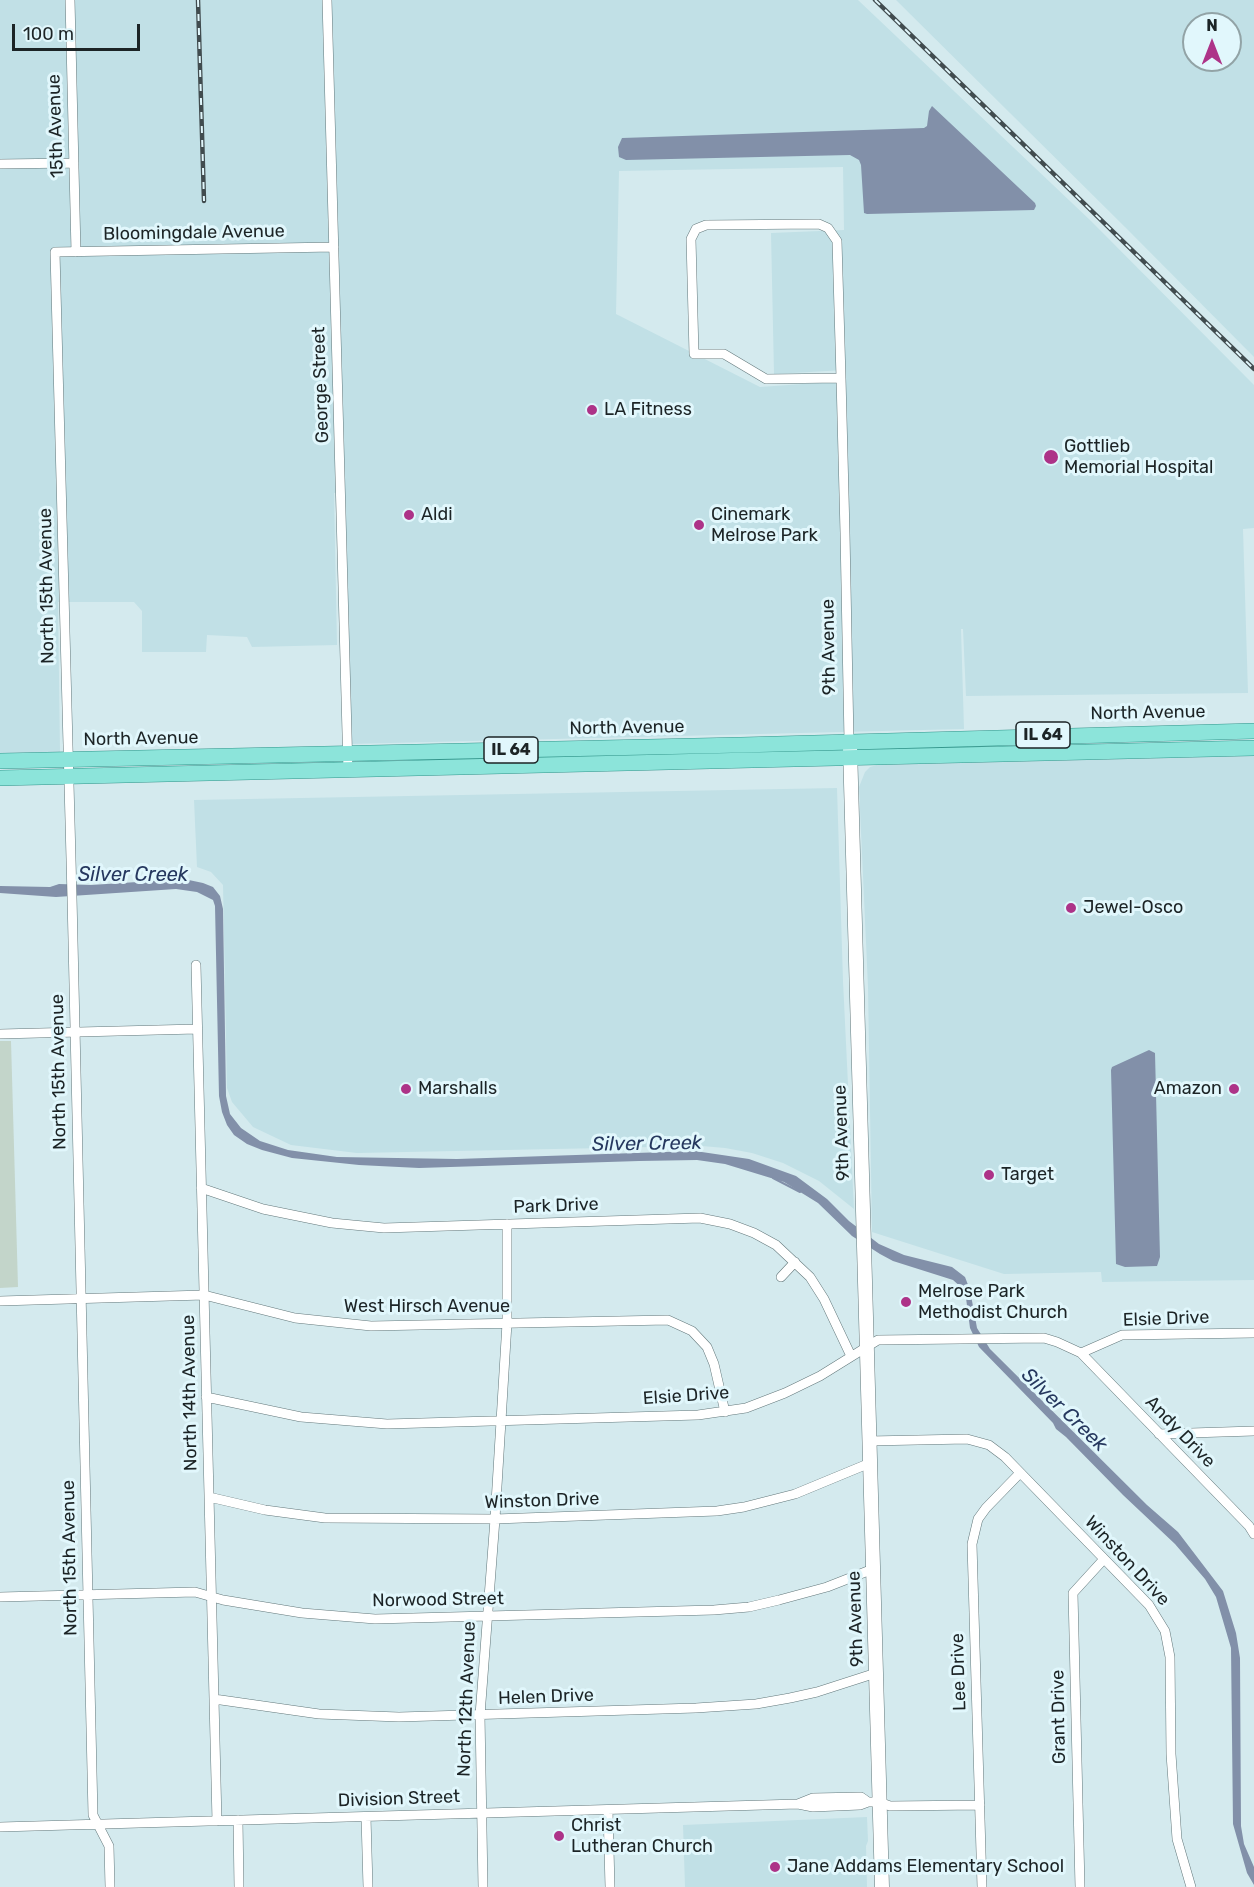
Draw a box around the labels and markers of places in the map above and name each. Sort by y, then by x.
place label: LA Fitness [604,399,692,421]
marker: LA Fitness [585,403,599,417]
place label: Gottlieb Memorial Hospital [1064,436,1213,478]
marker: Gottlieb Memorial Hospital [1042,448,1060,466]
place label: Aldi [421,504,452,526]
place label: Cinemark Melrose Park [711,504,818,546]
marker: Aldi [402,508,416,522]
marker: Cinemark Melrose Park [692,518,706,532]
place label: Jewel-Osco [1083,897,1183,919]
marker: Jewel-Osco [1064,901,1078,915]
place label: Marshalls [418,1078,497,1100]
place label: Amazon [1154,1078,1222,1100]
marker: Marshalls [399,1082,413,1096]
marker: Amazon [1227,1082,1241,1096]
place label: Target [1001,1164,1054,1186]
marker: Target [982,1168,996,1182]
place label: Melrose Park Methodist Church [918,1281,1068,1324]
marker: Melrose Park Methodist Church [899,1295,913,1309]
place label: Christ Lutheran Church [571,1815,713,1858]
marker: Christ Lutheran Church [552,1829,566,1843]
place label: Jane Addams Elementary School [787,1856,1064,1878]
marker: Jane Addams Elementary School [768,1860,782,1874]

